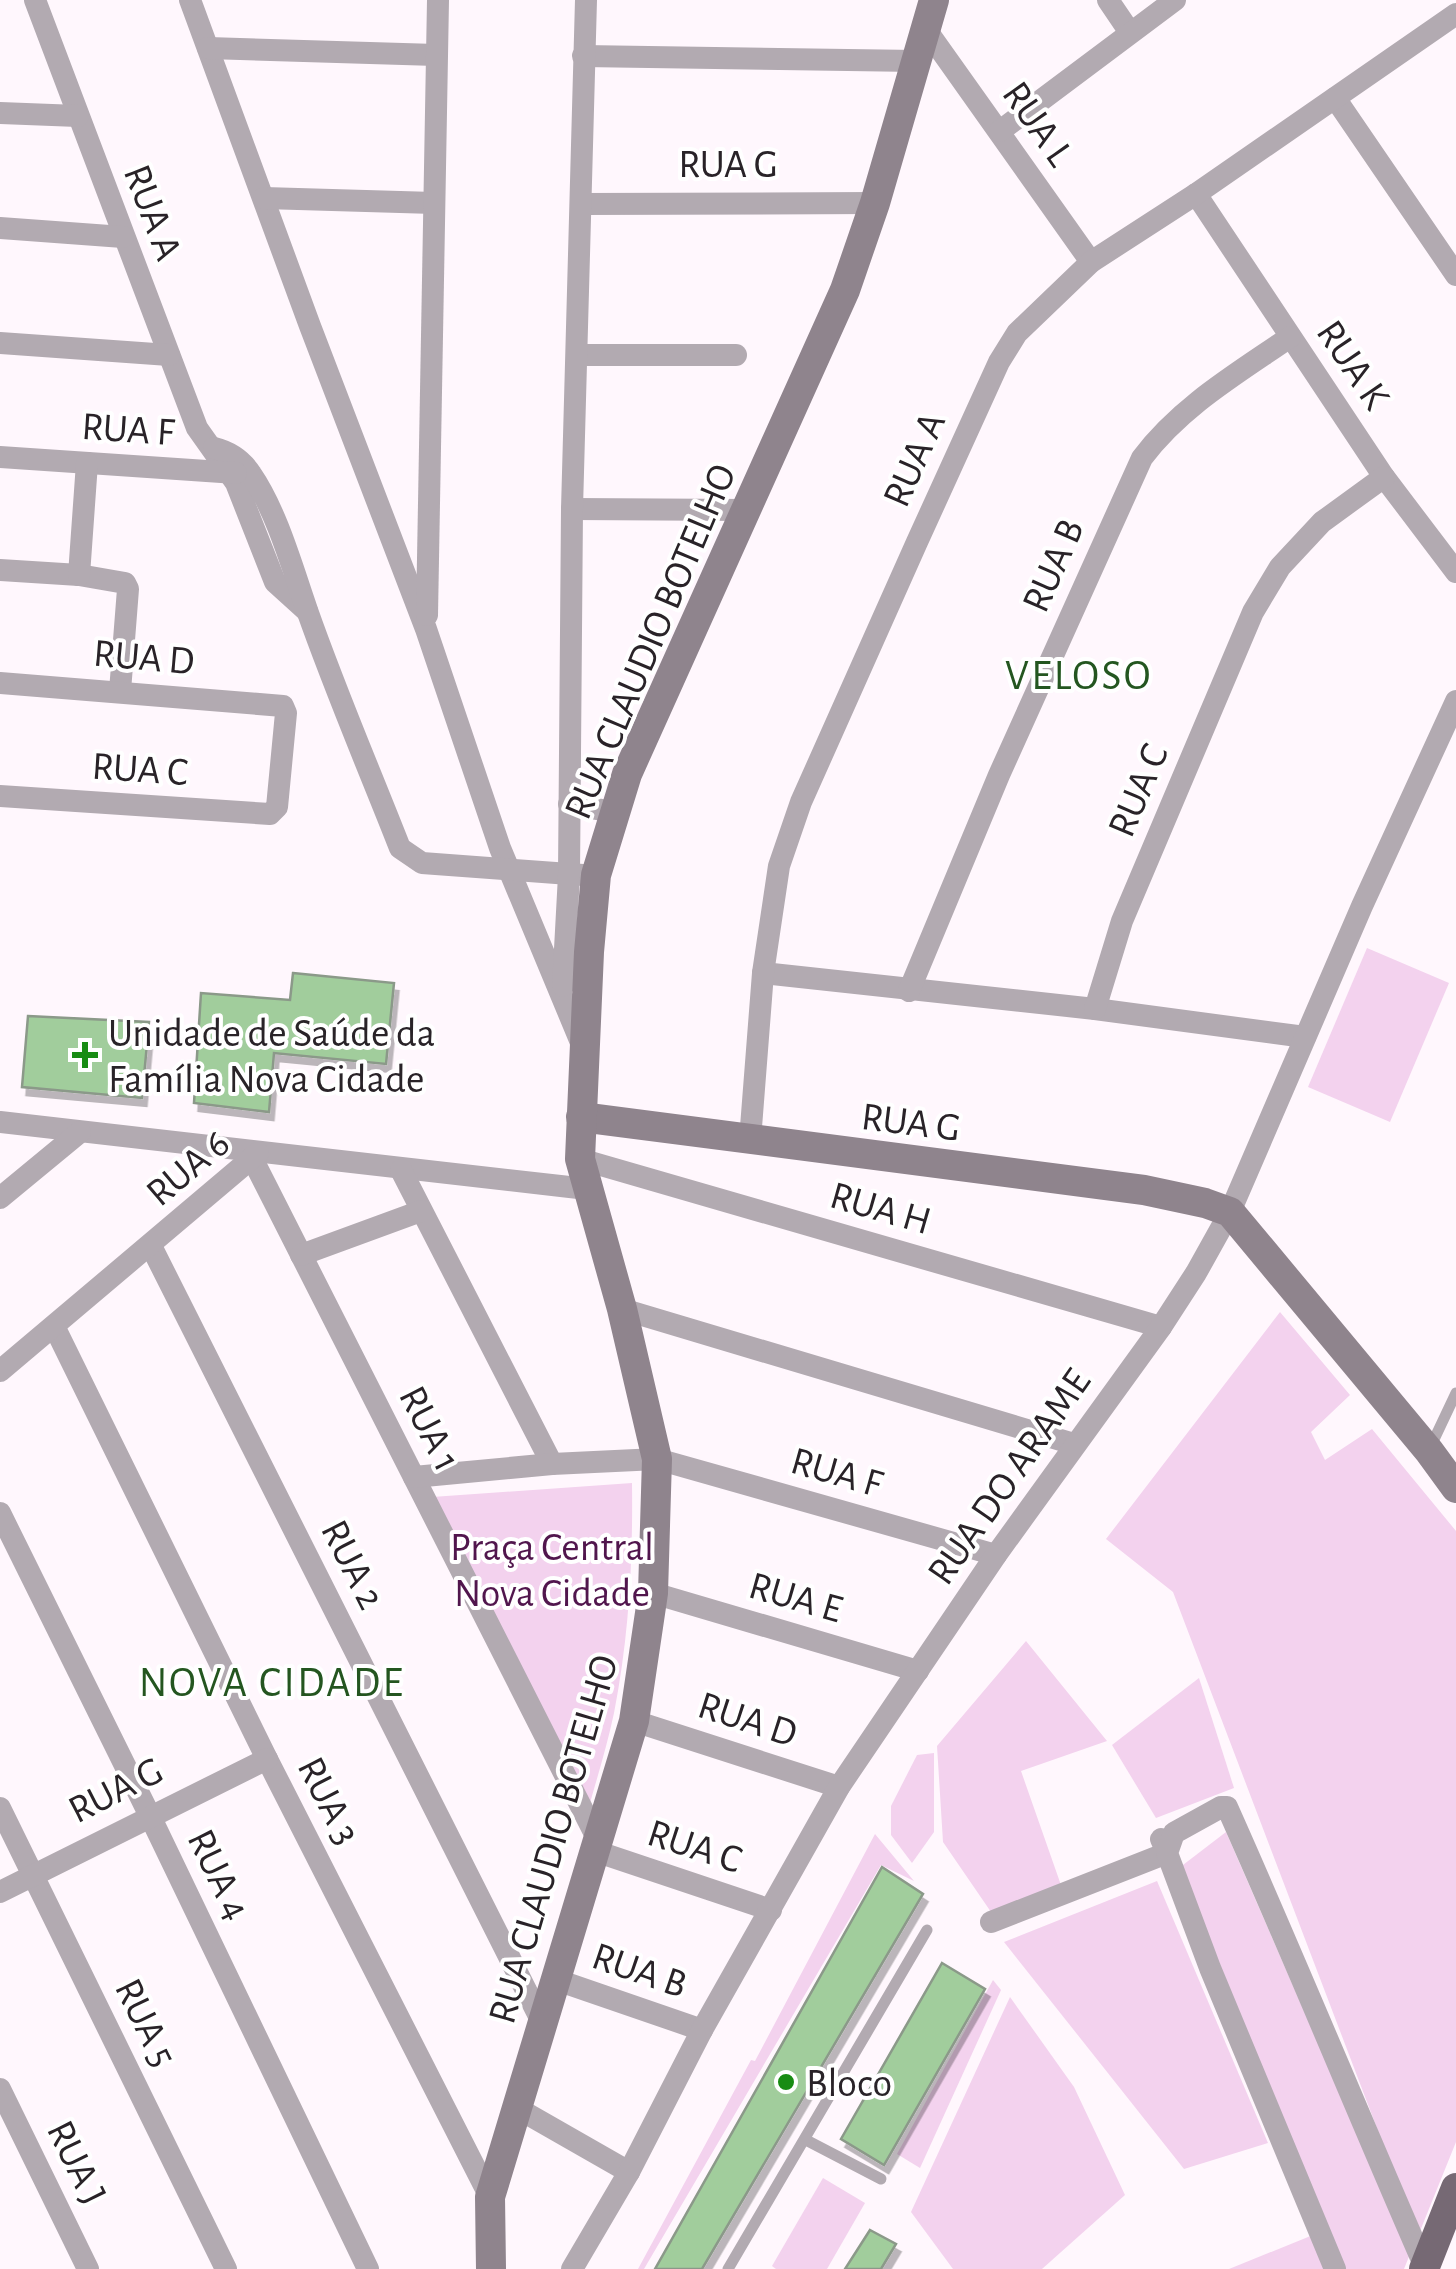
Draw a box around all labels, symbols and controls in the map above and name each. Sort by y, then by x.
street label: RUA L [995,75,1080,174]
street label: RUA G [678,145,778,185]
street label: RUA A [116,160,188,266]
street label: RUA K [1309,314,1396,417]
street label: RUA F [80,407,176,453]
street label: RUA A [877,407,953,513]
street label: RUA CLAUDIO BOTELHO [558,459,744,825]
street label: RUA B [1016,513,1092,618]
street label: RUA D [92,634,196,682]
district label: VELOSO [1005,655,1153,697]
street label: RUA C [1102,739,1176,843]
street label: RUA C [90,747,189,793]
place label: Unidade de Saúde da Família Nova Cidade [108,1014,435,1100]
marker: Unidade de Saúde da Família Nova Cidade [72,1042,98,1068]
street label: RUA G [859,1097,963,1149]
street label: RUA 6 [139,1123,237,1214]
street label: RUA H [826,1176,935,1242]
street label: RUA DO ARAME [921,1362,1098,1592]
street label: RUA 1 [391,1380,467,1478]
street label: RUA F [786,1441,887,1505]
street label: RUA 2 [313,1514,391,1616]
park label: Praça Central Nova Cidade [450,1528,654,1614]
street label: RUA E [744,1566,847,1630]
street label: RUA CLAUDIO BOTELHO [482,1651,626,2028]
district label: NOVA CIDADE [139,1662,405,1704]
street label: RUA D [693,1685,802,1755]
street label: RUA G [63,1750,169,1831]
street label: RUA 3 [290,1751,367,1851]
street label: RUA C [642,1813,746,1881]
street label: RUA 4 [179,1824,257,1926]
street label: RUA B [587,1936,692,2006]
street label: RUA 5 [107,1973,183,2073]
place label: Bloco [806,2064,892,2104]
marker: Bloco [775,2071,797,2093]
street label: RUA J [39,2115,113,2211]

